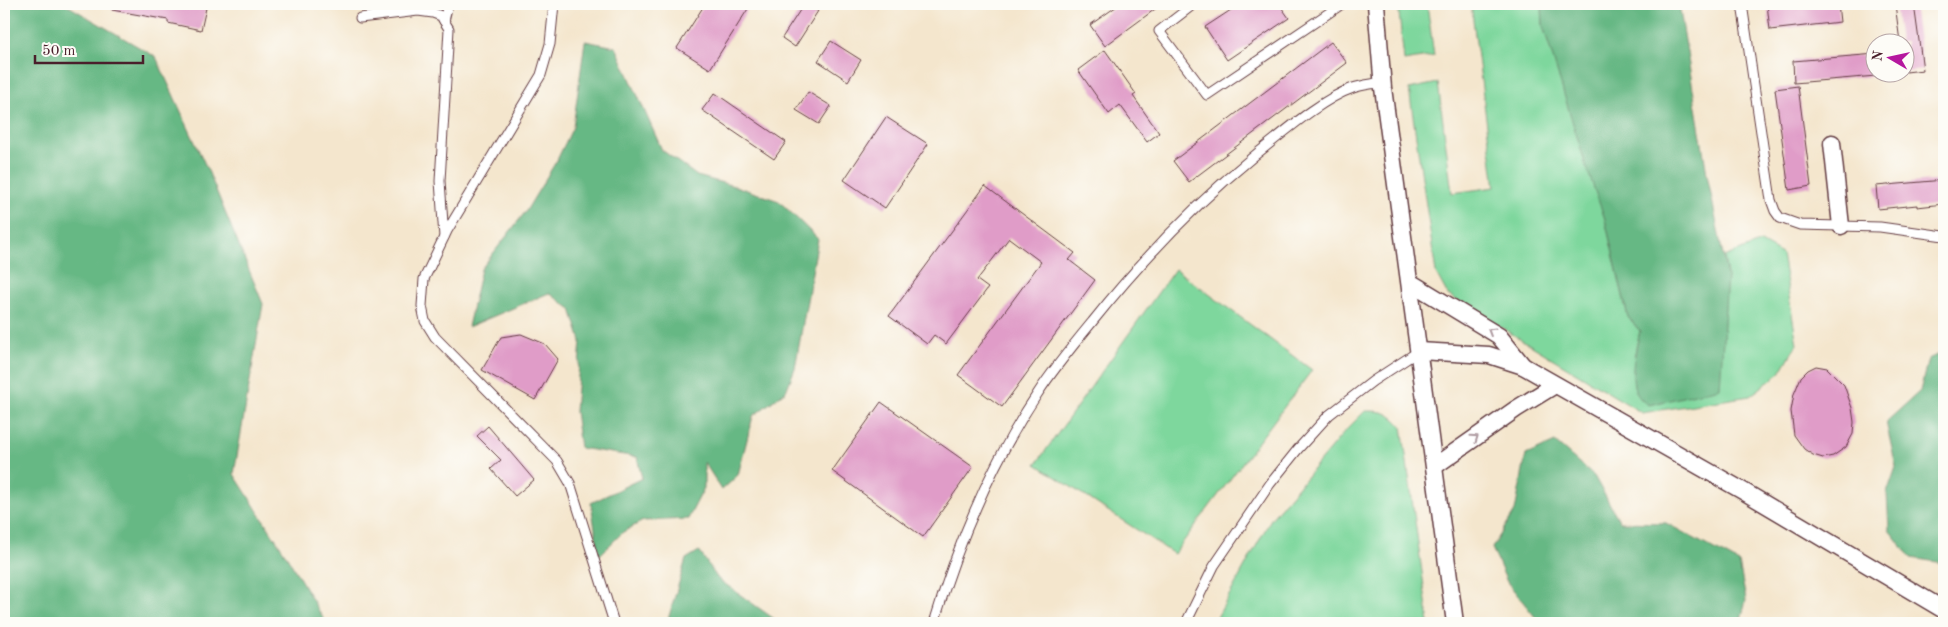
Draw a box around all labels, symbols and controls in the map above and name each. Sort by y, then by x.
scale bar [35,32,142,64]
north arrow [1866,32,1916,82]
text: 50 m [42,44,76,59]
text: N [1870,49,1886,63]
one-way arrow [1487,327,1496,337]
one-way arrow [1469,435,1478,444]

